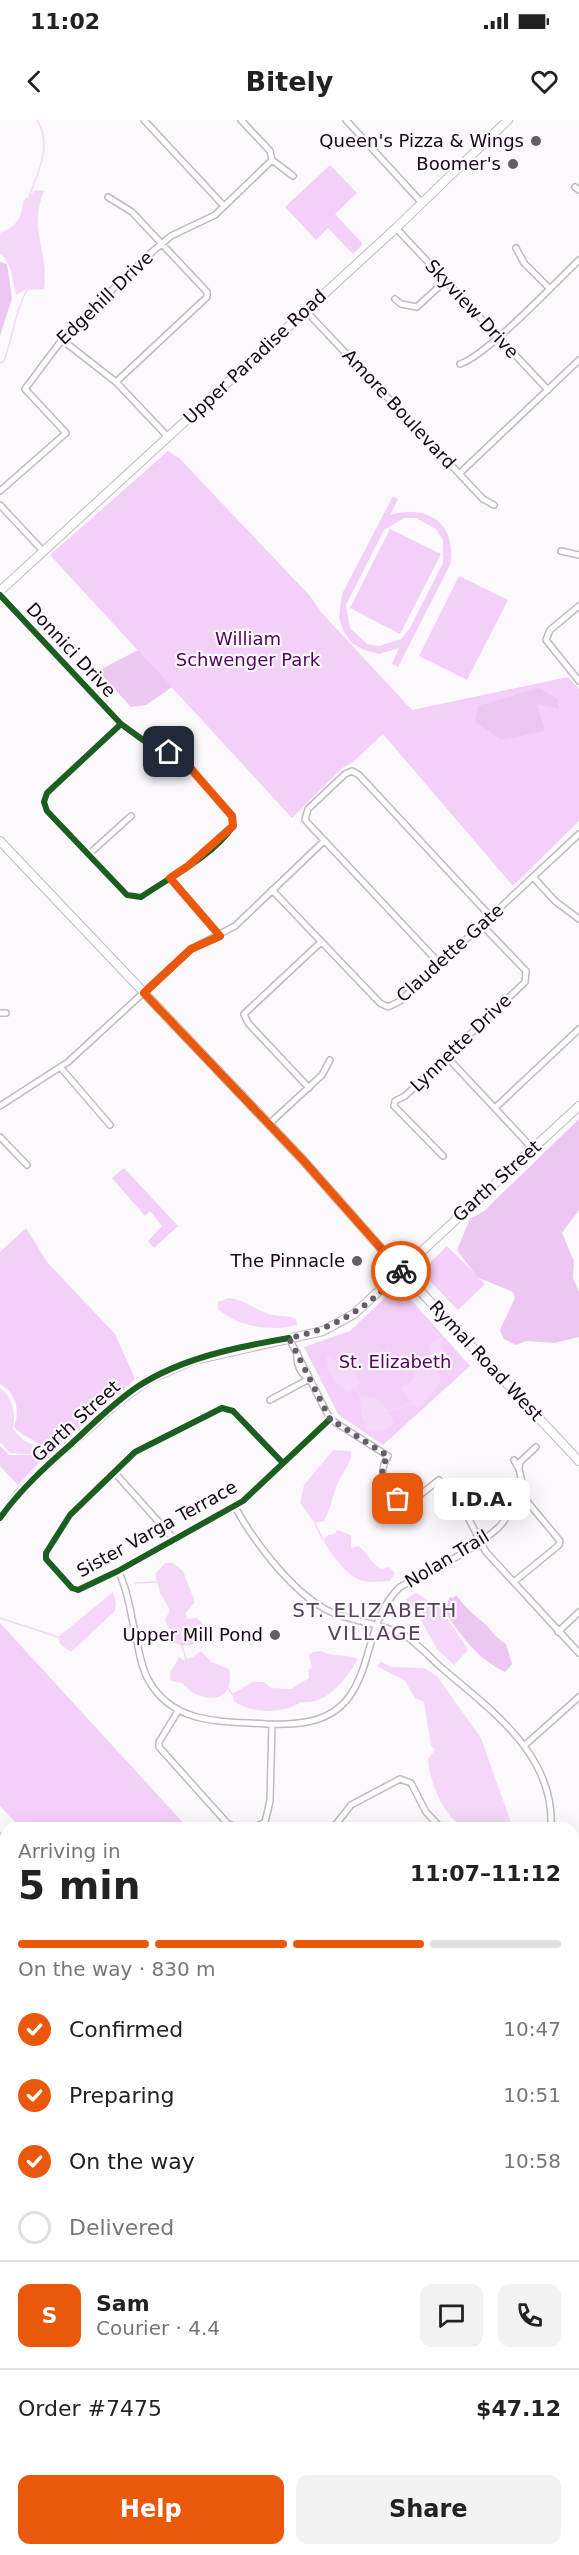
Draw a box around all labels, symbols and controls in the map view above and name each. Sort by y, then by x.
text: 11:02 [30,9,100,34]
icon: back [18,65,51,98]
icon: heart [528,65,561,98]
text: Bitely [246,66,333,97]
place label: Queen's Pizza & Wings [319,130,524,151]
marker: Queen's Pizza & Wings [529,134,543,148]
place label: Boomer's [416,153,501,174]
marker: Boomer's [506,157,520,171]
street label: Edgehill Drive [52,247,157,349]
street label: Skyview Drive [421,255,523,362]
street label: Upper Paradise Road [179,285,330,428]
street label: Amore Boulevard [339,345,460,473]
street label: Donnici Drive [22,598,120,701]
park label: William Schwenger Park [176,628,321,670]
pin [143,726,194,777]
icon: home [152,735,185,768]
street label: Claudette Gate [392,899,507,1006]
street label: Lynnette Drive [406,989,515,1096]
street label: Garth Street [448,1136,545,1226]
courier [371,1241,431,1301]
place label: The Pinnacle [230,1250,345,1271]
marker: The Pinnacle [350,1254,364,1268]
icon: bike [385,1255,418,1288]
street label: Rymal Road West [425,1296,547,1425]
park label: St. Elizabeth [339,1351,451,1372]
street label: Garth Street [27,1376,124,1466]
pin [372,1473,423,1524]
street label: Sister Varga Terrace [73,1476,240,1581]
callout: I.D.A. [434,1478,530,1520]
icon: bag [381,1482,414,1515]
text: I.D.A. [451,1487,513,1511]
street label: Nolan Trail [401,1525,493,1592]
district label: ST. ELIZABETH VILLAGE [292,1598,458,1645]
place label: Upper Mill Pond [122,1624,263,1645]
marker: Upper Mill Pond [268,1628,282,1642]
text: Arriving in [18,1839,121,1863]
text: 11:07–11:12 [410,1861,561,1886]
text: 5 min [18,1863,140,1908]
text: On the way · 830 m [18,1957,216,1981]
icon: check [18,2013,51,2046]
text: Confirmed [69,2017,183,2042]
text: 10:47 [503,2017,561,2041]
icon: check [18,2079,51,2112]
text: Preparing [69,2083,175,2108]
text: 10:51 [503,2083,561,2107]
icon: check [18,2145,51,2178]
text: On the way [69,2149,195,2174]
text: 10:58 [503,2149,561,2173]
text: Delivered [69,2215,174,2240]
button: chat [420,2284,483,2347]
button: phone [498,2284,561,2347]
text: Sam [96,2291,150,2316]
text: S [42,2303,57,2328]
text: Courier · 4.4 [96,2316,220,2340]
text: Order #7475 [18,2396,162,2421]
text: $47.12 [476,2396,561,2421]
button: Help [18,2475,284,2544]
button: Share [296,2475,561,2544]

